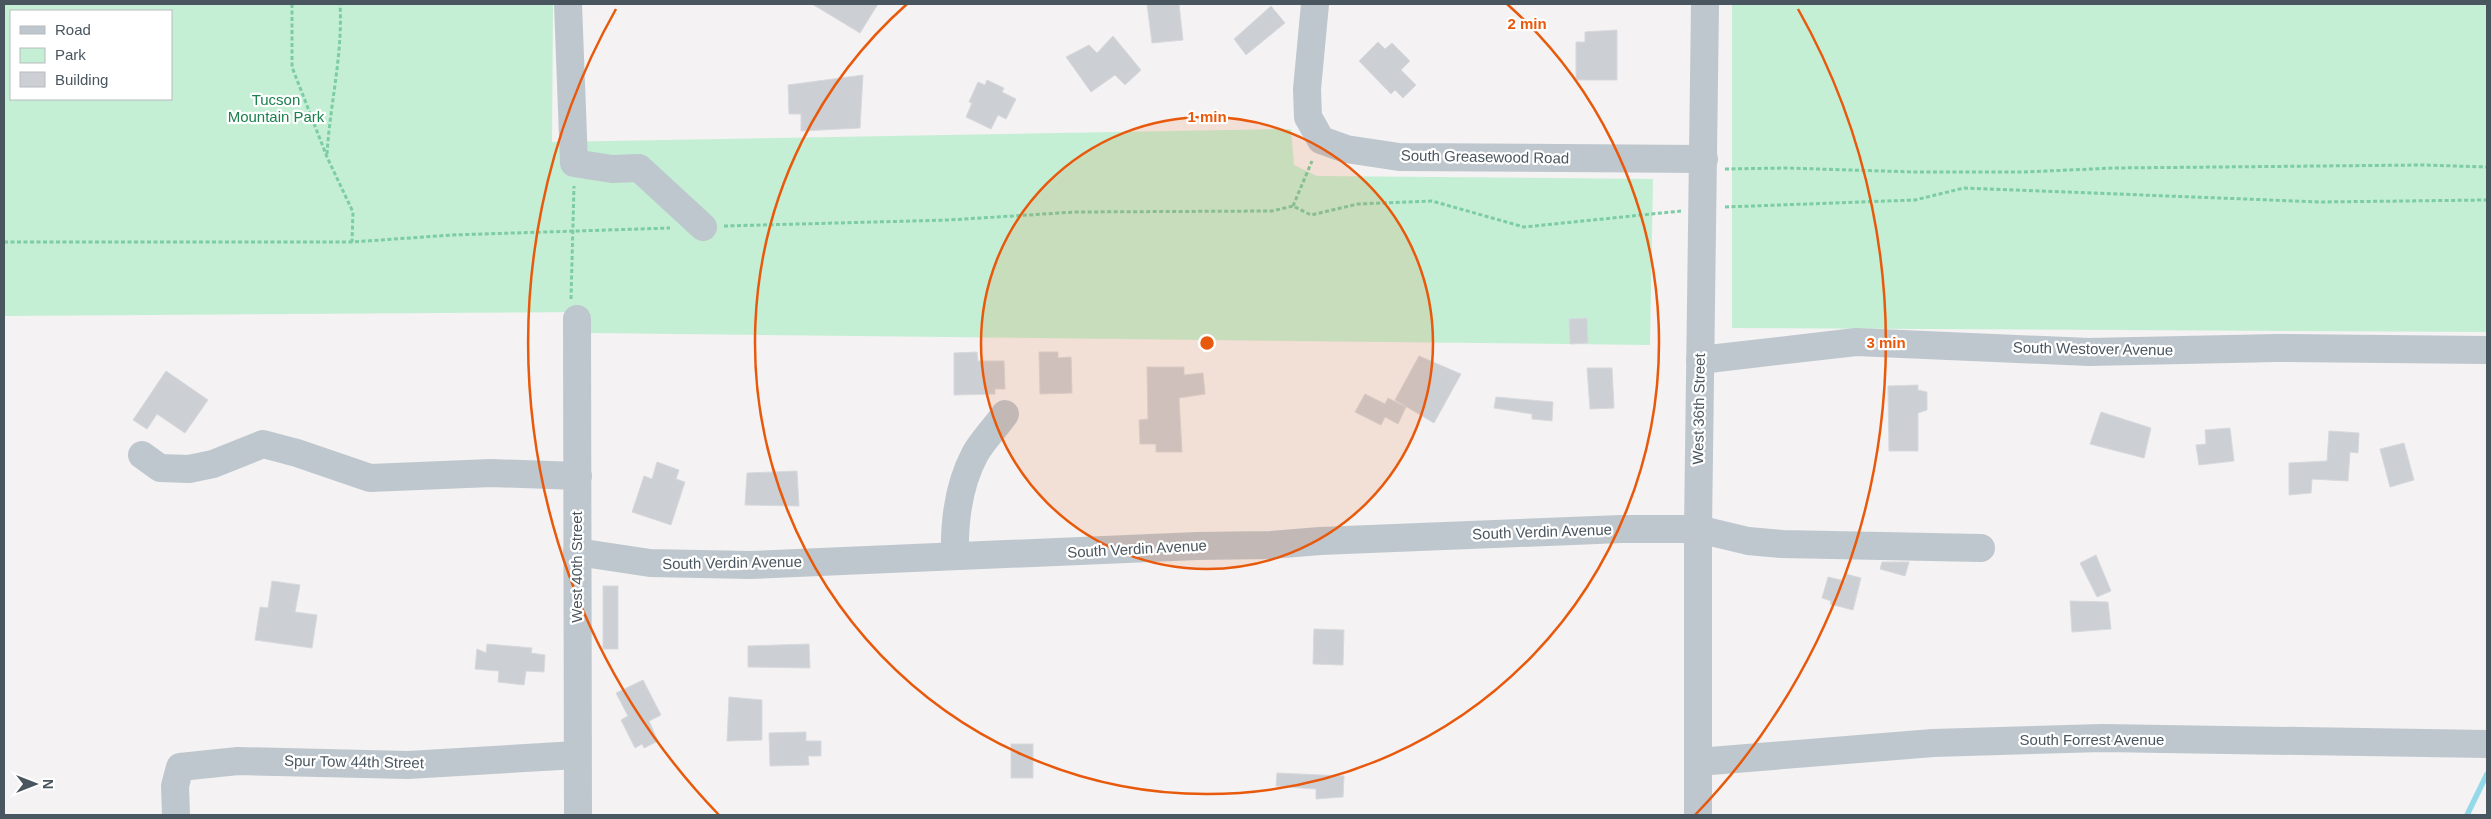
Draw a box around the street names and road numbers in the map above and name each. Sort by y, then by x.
street label: South Greasewood Road [1401,147,1569,166]
street label: South Westover Avenue [2013,339,2173,358]
street label: West 36th Street [1689,352,1708,465]
street label: West 40th Street [568,510,585,623]
street label: South Verdin Avenue [1472,521,1612,542]
street label: South Verdin Avenue [1067,536,1207,561]
street label: South Verdin Avenue [662,553,802,572]
street label: South Forrest Avenue [2020,731,2164,748]
street label: Spur Tow 44th Street [284,752,425,771]

